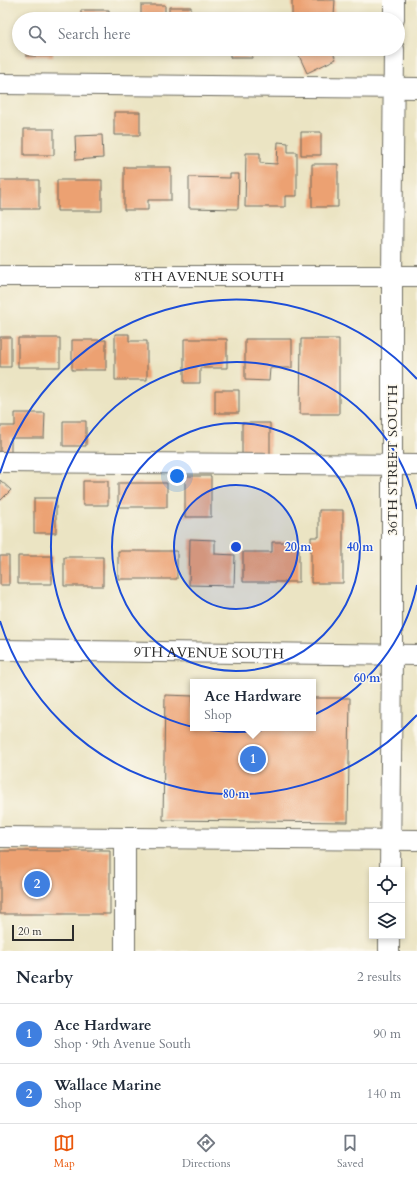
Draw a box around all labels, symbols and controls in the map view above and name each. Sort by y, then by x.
search box [12,12,405,56]
icon: search [26,23,48,45]
text: Search here [58,24,131,44]
street label: 8TH AVENUE SOUTH [134,267,284,286]
street label: 36TH STREET SOUTH [383,384,402,535]
your location [167,466,187,486]
text: 20 m [285,539,312,555]
text: 40 m [347,539,374,555]
centre of rings [229,540,243,554]
street label: 9TH AVENUE SOUTH [134,643,284,663]
text: 60 m [354,670,381,686]
popup [190,679,316,731]
text: Ace Hardware [204,686,302,706]
text: Shop [204,706,232,724]
pin: 1 [240,744,266,774]
text: 80 m [223,786,250,802]
map controls [369,867,405,939]
button: locate [369,867,405,903]
pin: 2 [24,869,50,899]
button: layers [369,903,405,939]
scale bar [12,923,74,942]
text: 20 m [18,924,42,939]
text: Nearby [16,966,73,989]
text: 2 results [357,968,401,986]
text: Ace Hardware [54,1015,151,1035]
text: 1 [26,1025,32,1043]
text: 90 m [373,1025,401,1043]
text: Shop · 9th Avenue South [54,1035,191,1053]
text: Wallace Marine [54,1075,162,1095]
text: 2 [26,1085,32,1103]
text: 140 m [367,1085,401,1103]
text: Shop [54,1095,82,1113]
tab: Map [53,1132,75,1171]
tab: Directions [182,1132,230,1171]
tab: Saved [337,1132,364,1171]

